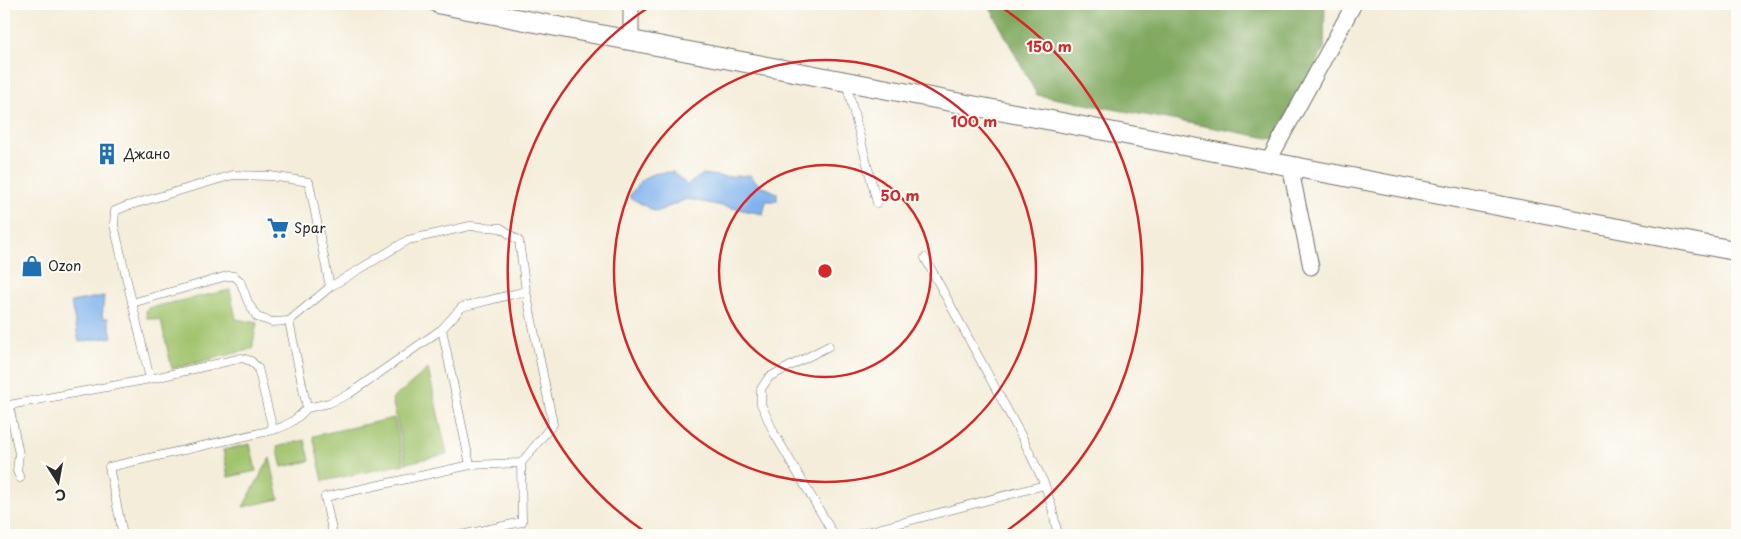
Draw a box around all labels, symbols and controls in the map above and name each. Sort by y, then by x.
text: 150 m [1026,34,1072,57]
text: 100 m [951,109,997,132]
building icon: Джано [94,141,120,167]
place label: Джано [123,143,171,164]
text: 50 m [881,183,919,206]
supermarket icon: Spar [265,215,291,241]
place label: Spar [294,217,326,238]
shop icon: Ozon [19,253,45,279]
place label: Ozon [48,255,81,276]
centre of rings [816,262,834,280]
north arrow [32,456,82,506]
text: С [53,484,68,507]

